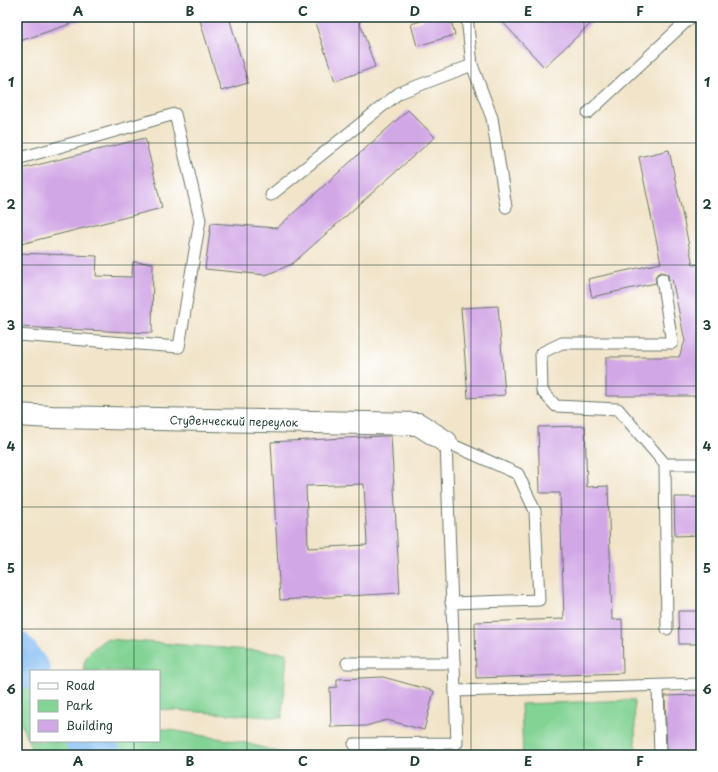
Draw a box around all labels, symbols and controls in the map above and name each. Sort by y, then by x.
text: A [73,1,83,20]
text: B [186,1,195,20]
text: C [298,1,308,20]
text: D [410,1,420,20]
text: E [524,1,532,20]
text: F [636,1,644,20]
text: 1 [8,72,14,91]
text: 1 [704,72,710,91]
text: 2 [6,194,16,213]
text: 2 [702,194,712,213]
text: 3 [7,315,16,334]
text: 3 [703,315,712,334]
street label: Студенческий переулок [169,411,299,430]
text: 4 [7,436,16,455]
text: 4 [703,436,712,455]
text: 5 [7,558,15,577]
text: 5 [703,558,711,577]
legend [30,670,160,742]
text: Road [66,676,95,694]
text: 6 [6,679,16,698]
text: 6 [702,679,712,698]
text: Park [66,696,93,714]
text: Building [66,716,113,734]
text: A [73,751,83,770]
text: B [186,751,195,770]
text: C [298,751,308,770]
text: D [410,751,420,770]
text: E [524,751,532,770]
text: F [636,751,644,770]

